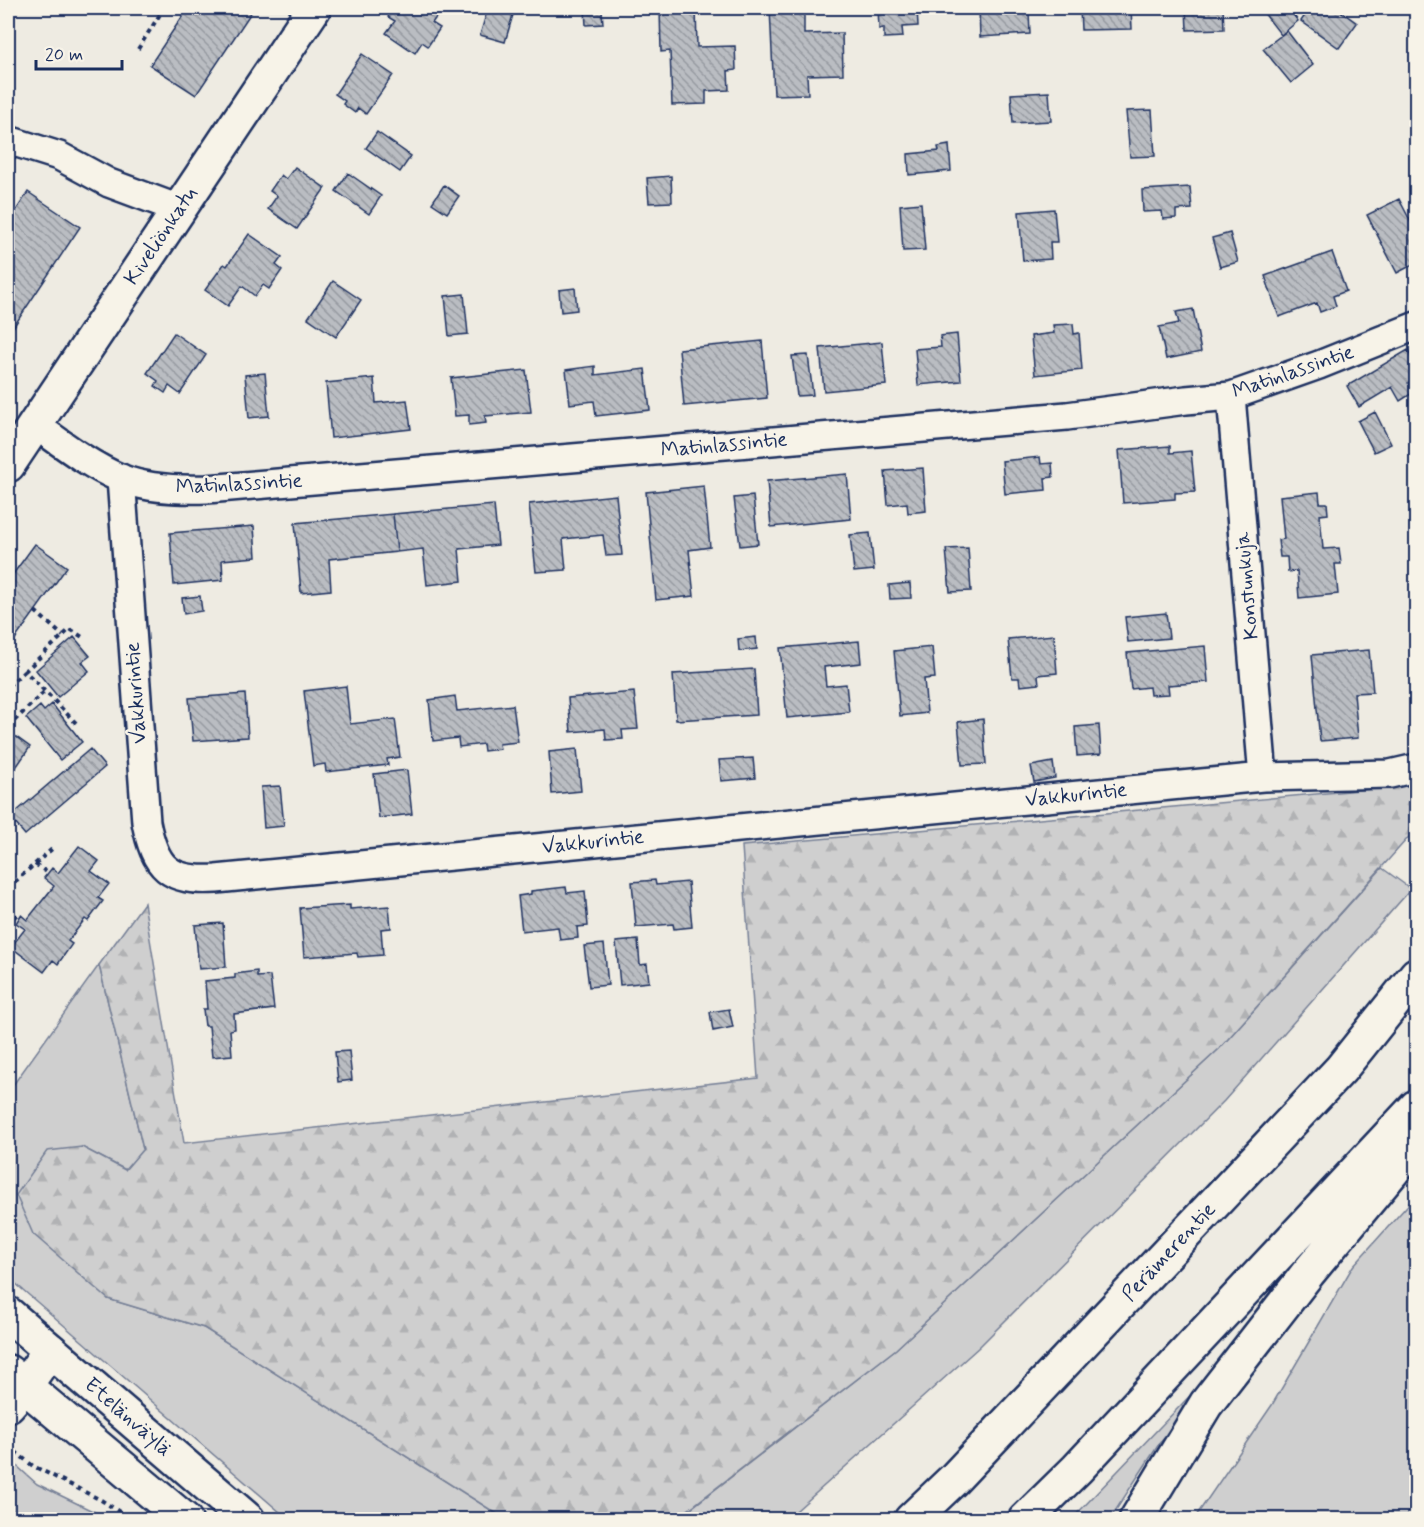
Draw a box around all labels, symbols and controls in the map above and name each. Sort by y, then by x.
scale bar [36,33,122,71]
text: 20 m [45,43,83,67]
street label: Kiveliönkatu [118,181,204,291]
street label: Matinlassintie [1228,338,1358,406]
street label: Matinlassintie [660,426,788,464]
street label: Matinlassintie [175,467,303,501]
street label: Konstunkuja [1228,531,1266,641]
street label: Vakkurintie [118,641,154,745]
street label: Vakkurintie [1024,776,1128,814]
street label: Vakkurintie [541,823,645,861]
street label: Perämerentie [1116,1196,1222,1308]
street label: Etelänväylä [78,1371,178,1463]

